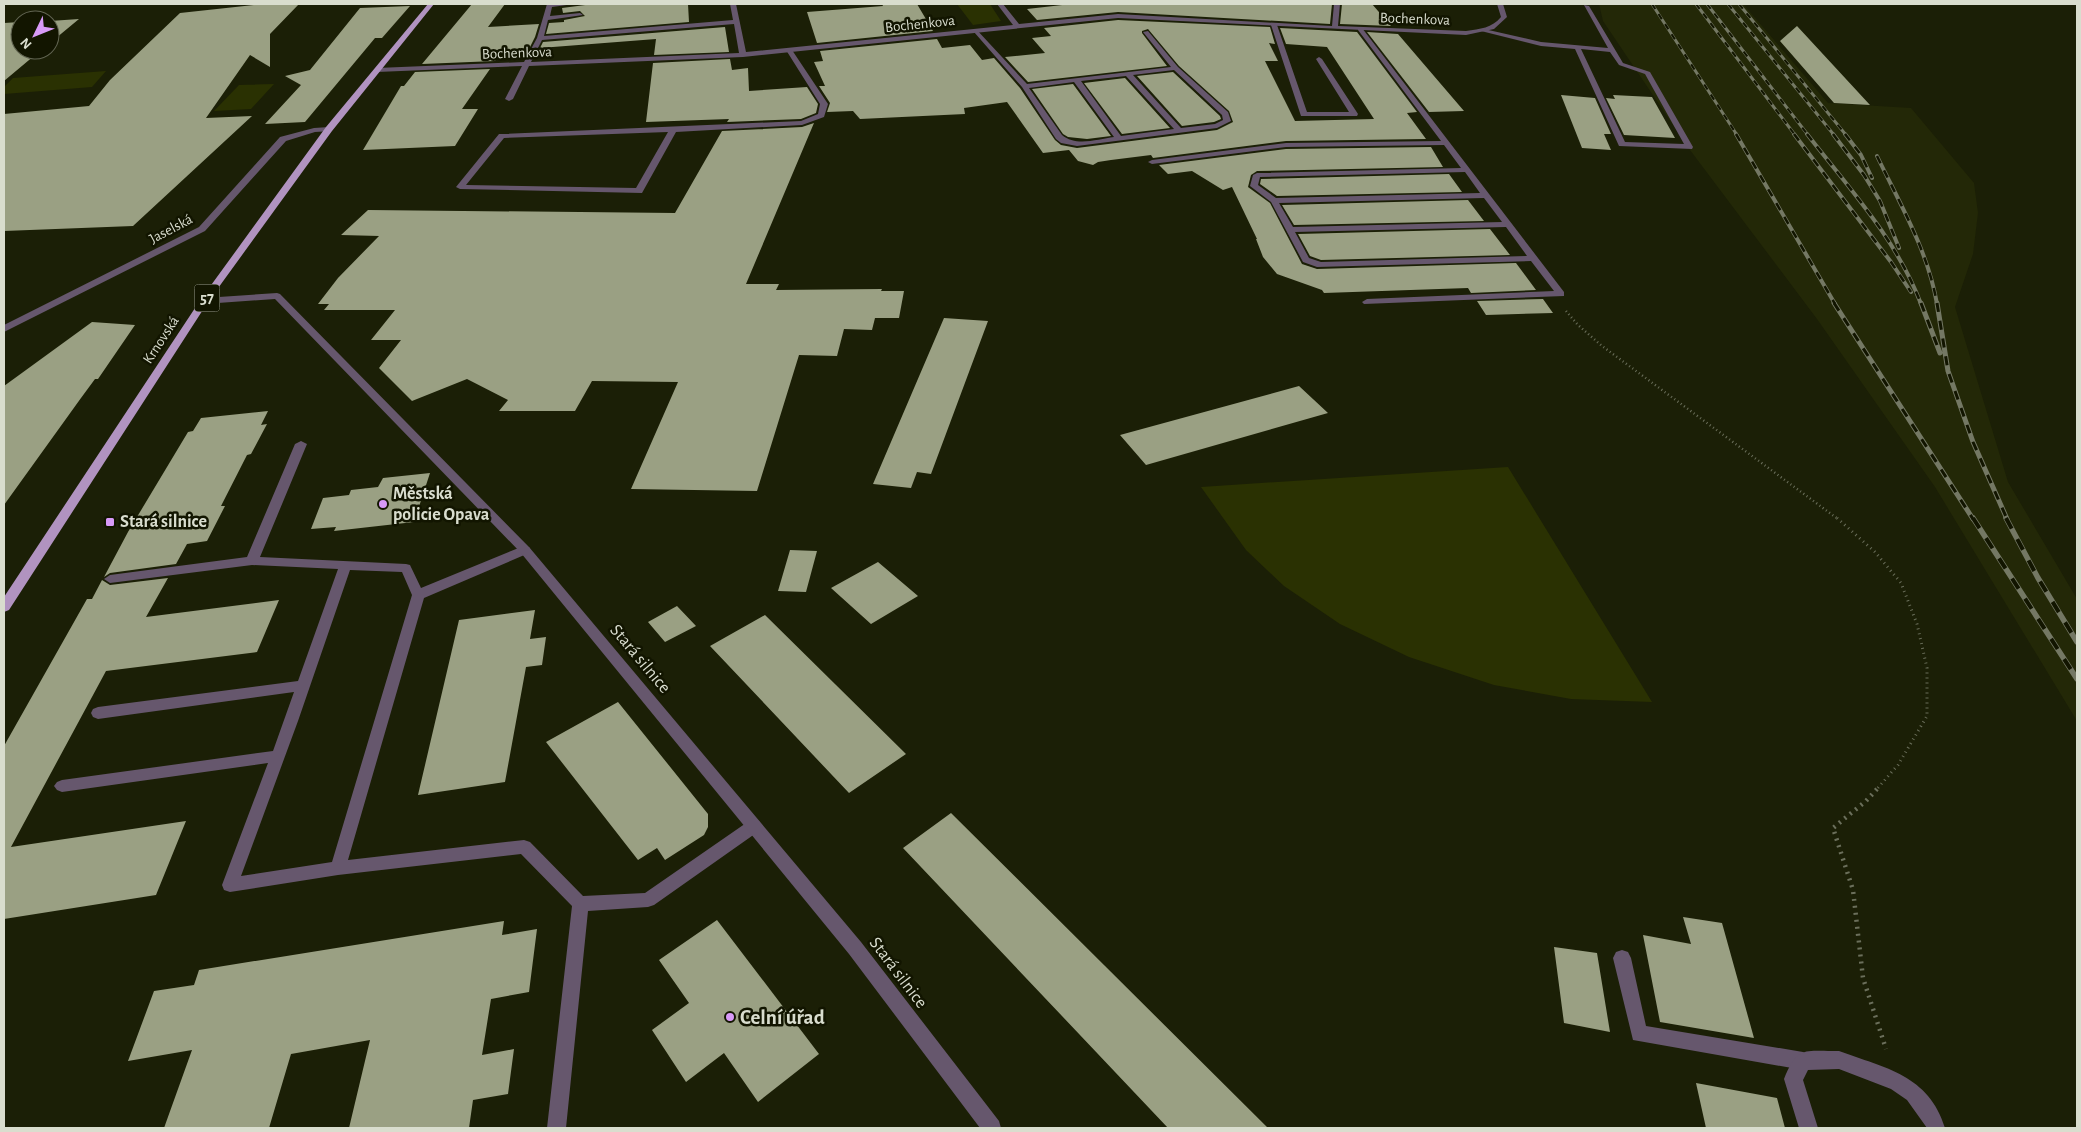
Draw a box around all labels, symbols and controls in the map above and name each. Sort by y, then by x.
north arrow [10,10,60,60]
street label: Bochenkova [1380,10,1450,28]
street label: Bochenkova [884,13,956,35]
text: N [18,35,35,52]
street label: Bochenkova [482,44,552,62]
street label: Jaselská [147,211,195,247]
road number: 57 [194,284,220,312]
street label: Krnovská [140,314,182,366]
place label: Městská policie Opava [393,485,490,524]
marker: Městská policie Opava [377,498,389,510]
place label: Stará silnice [120,513,207,531]
marker: Stará silnice [104,516,116,528]
street label: Stará silnice [606,621,674,697]
street label: Stará silnice [866,934,930,1012]
place label: Celní úřad [740,1007,825,1028]
marker: Celní úřad [724,1011,736,1023]

